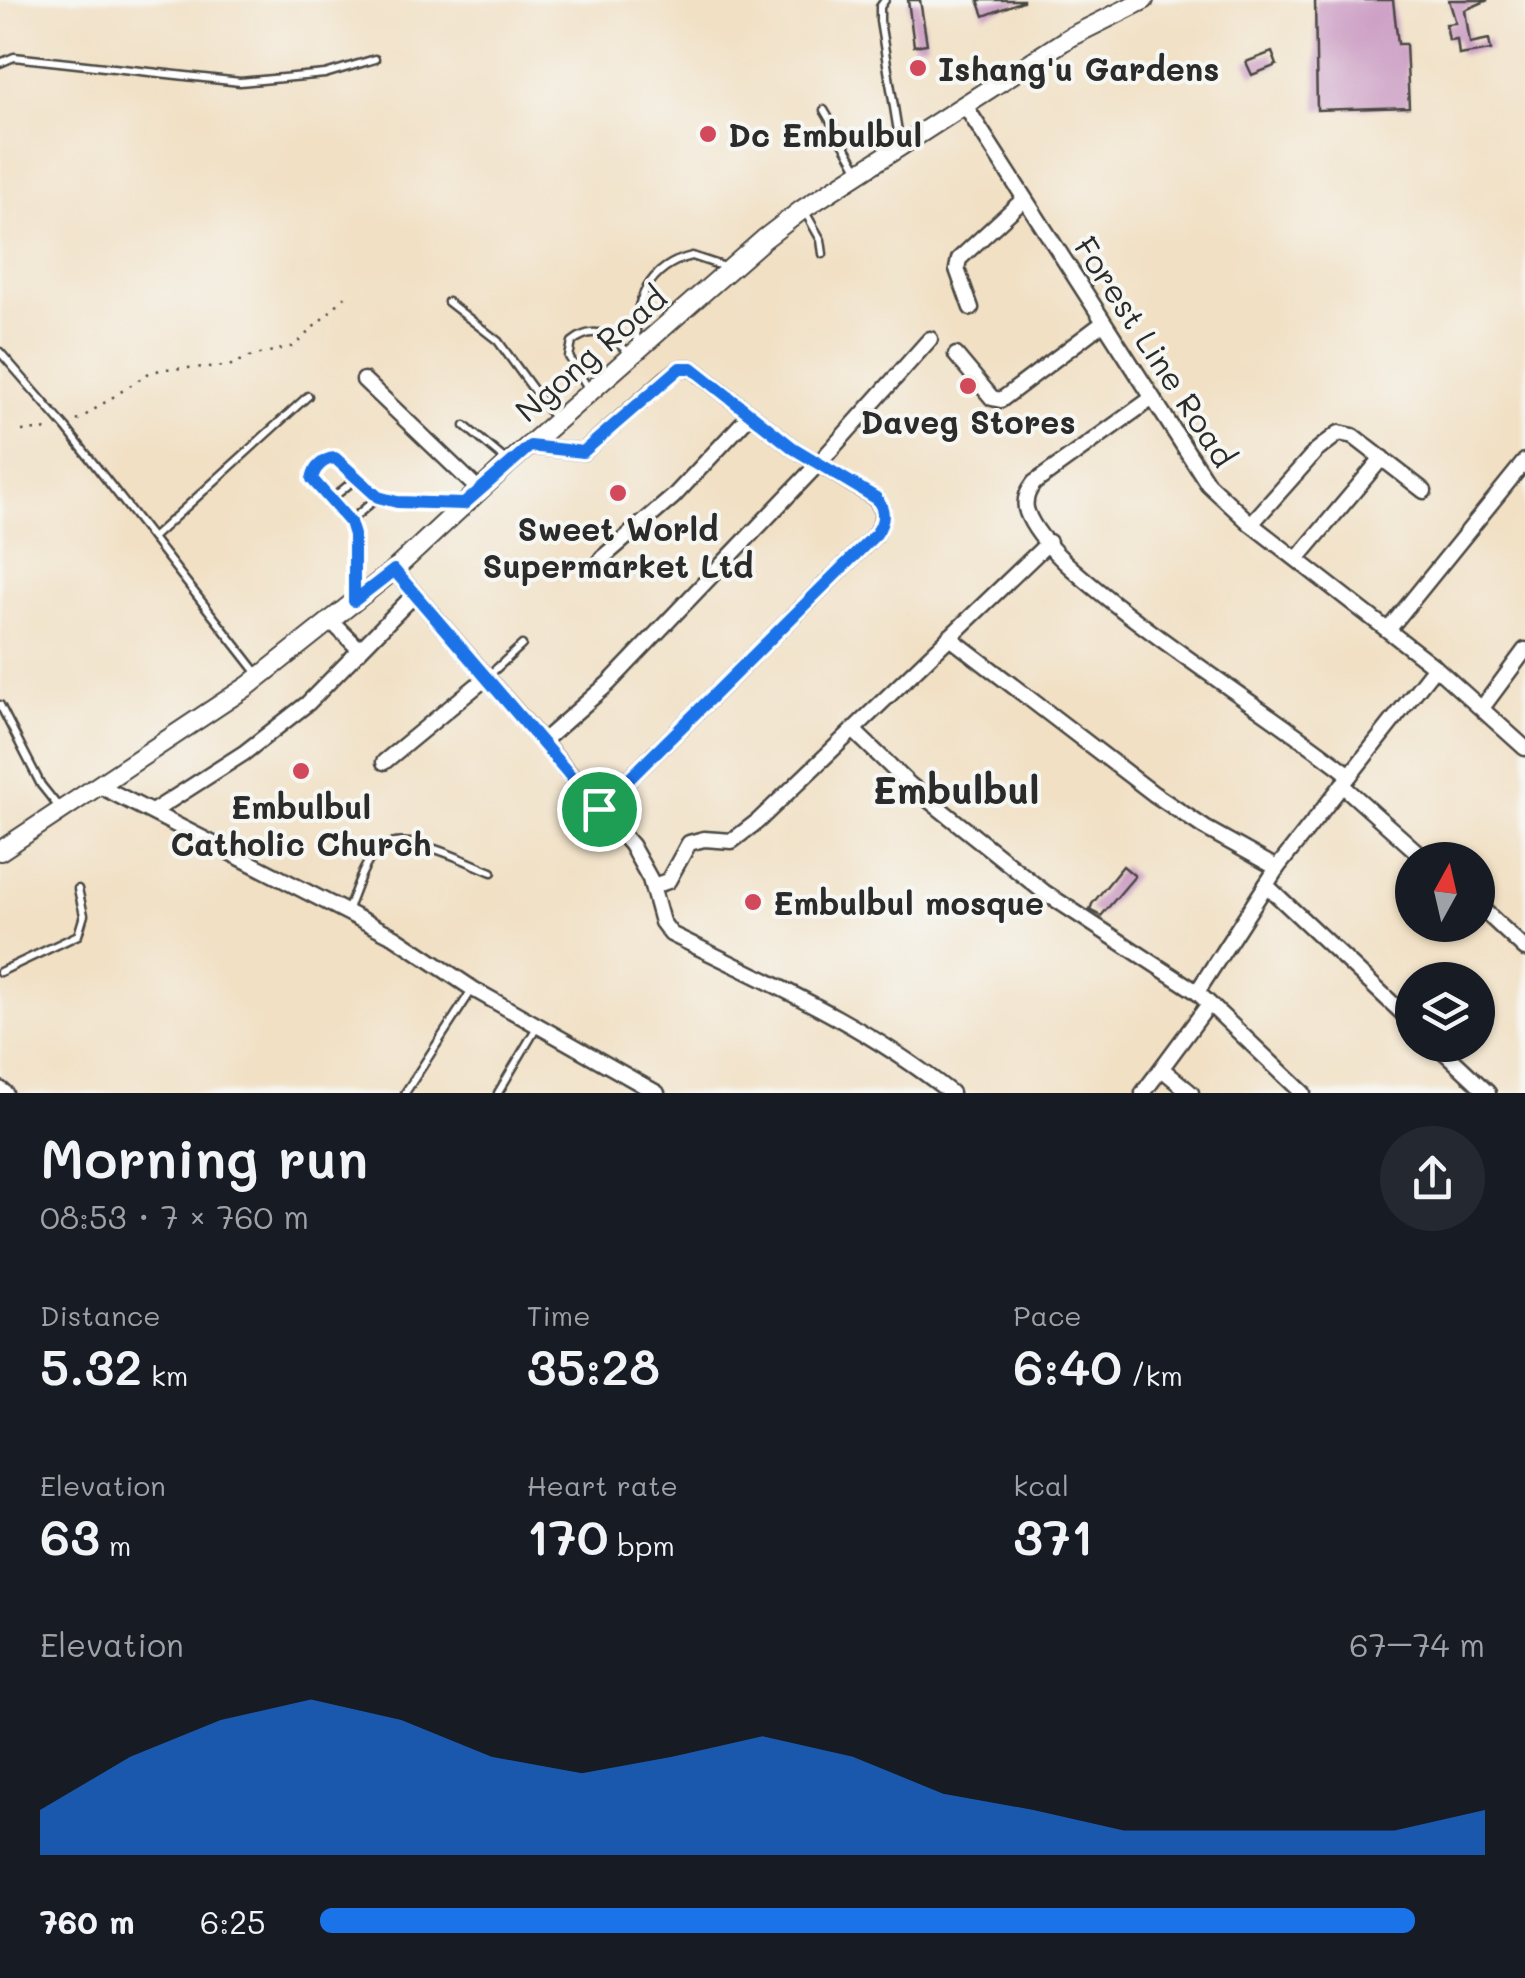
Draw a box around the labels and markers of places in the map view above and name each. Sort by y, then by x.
place label: Ishang'u Gardens [938,47,1219,89]
marker: Ishang'u Gardens [907,57,929,79]
place label: Dc Embulbul [728,113,922,155]
marker: Dc Embulbul [697,123,719,145]
marker: Daveg Stores [957,375,979,397]
place label: Daveg Stores [860,400,1076,442]
marker: Sweet World Supermarket Ltd [607,482,629,504]
place label: Sweet World Supermarket Ltd [482,507,754,586]
marker: Embulbul Catholic Church [290,760,312,782]
pin [557,767,642,852]
place label: Embulbul Catholic Church [171,785,431,864]
place label: Embulbul mosque [773,881,1044,923]
marker: Embulbul mosque [742,891,764,913]

